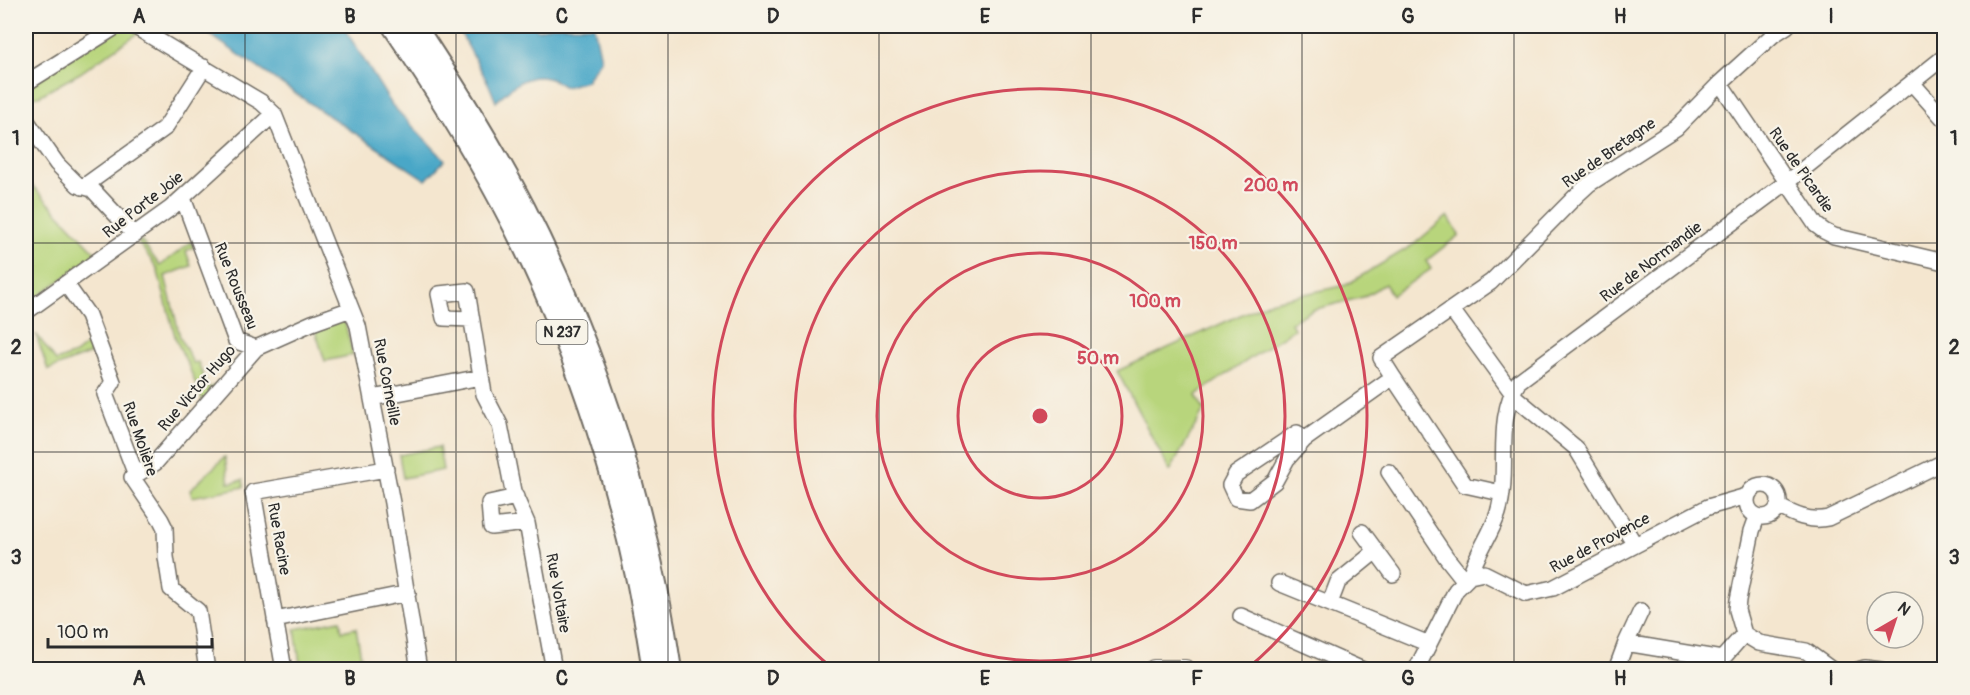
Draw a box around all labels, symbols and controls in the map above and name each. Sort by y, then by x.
text: A [133,4,146,29]
text: B [344,4,356,29]
text: C [556,4,568,29]
text: D [767,4,780,29]
text: E [980,4,991,29]
text: F [1191,4,1203,29]
text: G [1401,4,1415,29]
text: H [1614,4,1627,29]
text: I [1828,4,1834,29]
street label: Rue de Bretagne [1559,113,1660,193]
street label: Rue de Picardie [1764,124,1838,216]
text: 1 [12,126,20,151]
text: 1 [1950,126,1958,151]
street label: Rue Porte Joie [99,167,187,243]
text: 200 m [1244,174,1298,197]
street label: Rue de Normandie [1596,217,1706,307]
text: 150 m [1189,232,1238,255]
street label: Rue Rousseau [210,240,262,332]
text: 100 m [1129,290,1181,313]
road number: N 237 [536,320,588,344]
text: 2 [10,335,22,360]
text: 2 [1948,335,1960,360]
street label: Rue Corneille [369,337,405,427]
street label: Rue Victor Hugo [154,340,240,435]
text: 50 m [1077,347,1119,370]
street label: Rue Molière [118,399,162,479]
centre of rings [1030,406,1050,426]
street label: Rue Racine [263,501,295,577]
street label: Rue de Provence [1547,508,1654,578]
text: 3 [10,545,22,570]
text: 3 [1948,545,1960,570]
street label: Rue Voltaire [541,552,575,635]
north arrow [1865,590,1925,650]
text: N [1893,598,1914,620]
scale bar [48,611,212,649]
text: 100 m [57,621,109,644]
text: A [133,666,146,691]
text: B [344,666,356,691]
text: C [556,666,568,691]
text: D [767,666,780,691]
text: E [980,666,991,691]
text: F [1191,666,1203,691]
text: G [1401,666,1415,691]
text: H [1614,666,1627,691]
text: I [1828,666,1834,691]

